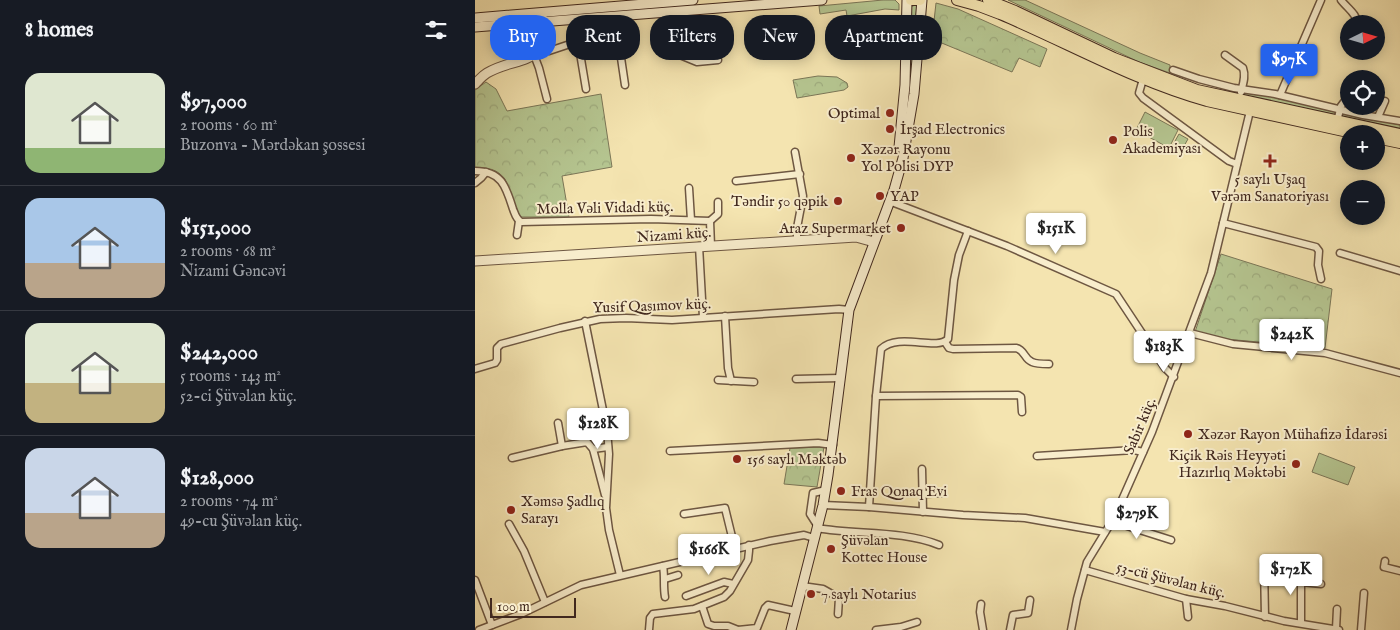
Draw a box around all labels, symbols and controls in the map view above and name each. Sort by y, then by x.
chip: Buy [490,15,556,60]
chip: Rent [566,15,640,60]
chip: Filters [650,15,734,60]
chip: New [744,15,815,60]
chip: Apartment [825,15,942,60]
north arrow [1340,15,1385,60]
map controls [1340,15,1385,225]
icon: filters [422,16,450,44]
text: 8 homes [25,17,93,44]
pin: $97K [1259,44,1319,86]
text: $97K [1272,50,1306,70]
button: locate [1340,70,1385,115]
text: $97,000 [180,89,247,116]
icon: home [65,93,125,153]
place label: Optimal [828,104,881,123]
marker: Optimal [884,107,896,119]
text: 2 rooms · 60 m² [180,116,278,136]
place label: İrşad Electronics [900,120,1005,139]
place label: Polis Akademiyası [1122,122,1201,158]
marker: İrşad Electronics [884,123,896,135]
button: + [1340,125,1385,170]
marker: Polis Akademiyası [1107,134,1119,146]
text: Buzonva - Mərdəkan şossesi [180,136,365,156]
place label: Xəzər Rayonu Yol Polisi DYP [861,140,954,176]
marker: Xəzər Rayonu Yol Polisi DYP [845,152,857,164]
marker: 5 saylı Uşaq Vərəm Sanatoriyası [1263,154,1277,168]
place label: 5 saylı Uşaq Vərəm Sanatoriyası [1210,170,1329,206]
button: − [1340,180,1385,225]
place label: YAP [890,187,919,206]
marker: YAP [874,190,886,202]
place label: Təndir 50 qəpik [731,192,829,211]
marker: Təndir 50 qəpik [832,195,844,207]
street label: Molla Vəli Vidadi küç. [536,197,674,219]
pin: $151K [1021,212,1091,255]
text: $151,000 [180,215,251,242]
icon: home [65,218,125,278]
place label: Araz Supermarket [778,219,891,238]
text: $151K [1037,219,1075,239]
marker: Araz Supermarket [895,222,907,234]
street label: Nizami küç. [636,223,712,247]
text: 2 rooms · 68 m² [180,242,276,262]
text: Nizami Gəncəvi [180,262,286,282]
street label: Yusif Qasımov küç. [593,294,711,318]
pin: $242K [1257,318,1327,361]
text: $242K [1270,325,1314,345]
pin: $183K [1129,330,1199,373]
text: $183K [1145,337,1183,357]
text: $242,000 [180,340,258,367]
icon: home [65,343,125,403]
text: 5 rooms · 143 m² [180,367,281,387]
text: 52-ci Şüvəlan küç. [180,387,297,407]
street label: Sabir küç. [1119,394,1161,458]
pin: $128K [563,408,633,450]
text: $128K [578,414,618,434]
place label: Xəzər Rayon Mühafizə İdarəsi [1198,425,1387,444]
marker: Xəzər Rayon Mühafizə İdarəsi [1182,428,1194,440]
place label: Kiçik Rəis Heyyəti Hazırlıq Məktəbi [1169,446,1286,482]
place label: 156 saylı Məktəb [747,450,846,469]
marker: 156 saylı Məktəb [731,453,743,465]
marker: Kiçik Rəis Heyyəti Hazırlıq Məktəbi [1290,458,1302,470]
text: $128,000 [180,465,254,492]
icon: home [65,468,125,528]
place label: Fras Qonaq Evi [851,482,947,501]
marker: Fras Qonaq Evi [835,485,847,497]
text: 2 rooms · 74 m² [180,492,278,512]
place label: Xəmsə Şadlıq Sarayı [521,492,605,528]
pin: $279K [1102,498,1172,540]
marker: Xəmsə Şadlıq Sarayı [505,504,517,516]
text: $279K [1116,504,1158,524]
text: 49-cu Şüvəlan küç. [180,512,302,532]
place label: Şüvəlan Kottec House [841,531,927,567]
pin: $166K [674,534,744,576]
text: $166K [689,540,729,560]
marker: Şüvəlan Kottec House [825,543,837,555]
pin: $172K [1256,554,1326,596]
street label: 53-cü Şüvəlan küç. [1115,557,1227,603]
text: $172K [1270,560,1312,580]
place label: 7 saylı Notarius [821,585,916,604]
marker: 7 saylı Notarius [805,588,817,600]
scale bar [490,595,576,618]
text: 100 m [497,598,530,616]

